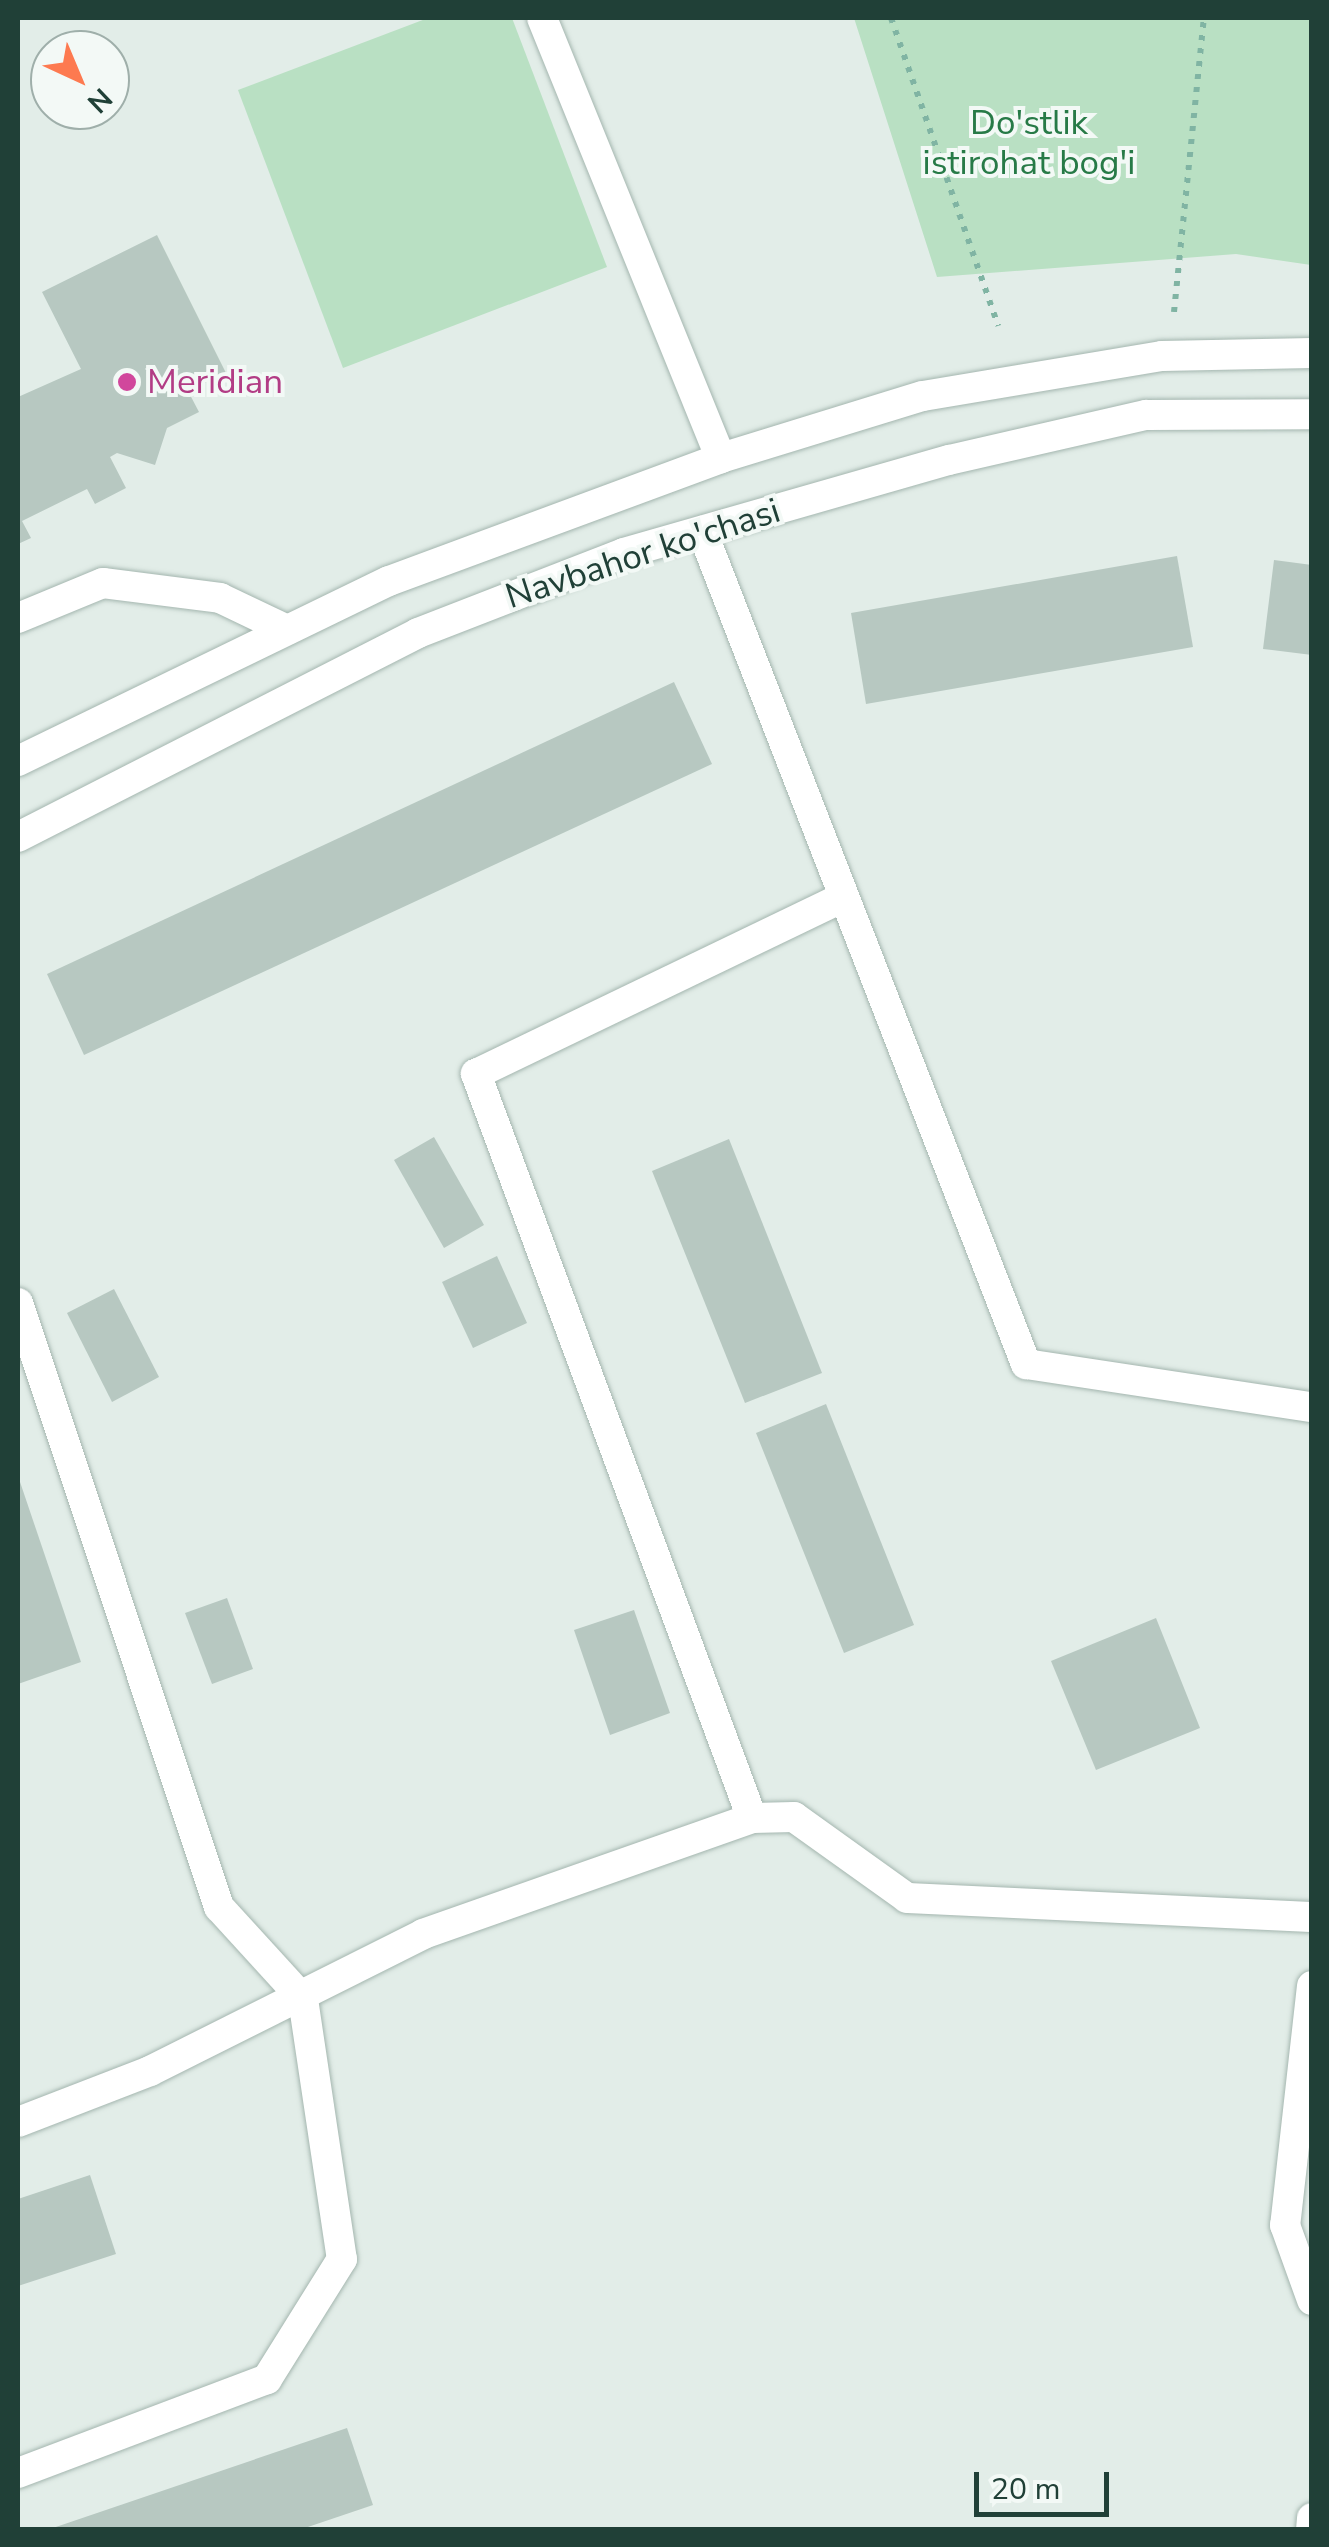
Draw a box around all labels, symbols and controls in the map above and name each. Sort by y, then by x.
north arrow [30,30,130,130]
text: N [79,79,120,121]
park label: Do'stlik istirohat bog'i [923,102,1135,184]
place label: Meridian [147,361,283,403]
marker: Meridian [116,371,138,393]
street label: Navbahor ko'chasi [501,490,785,618]
scale bar [979,2452,1114,2514]
text: 20 m [991,2469,1060,2510]

